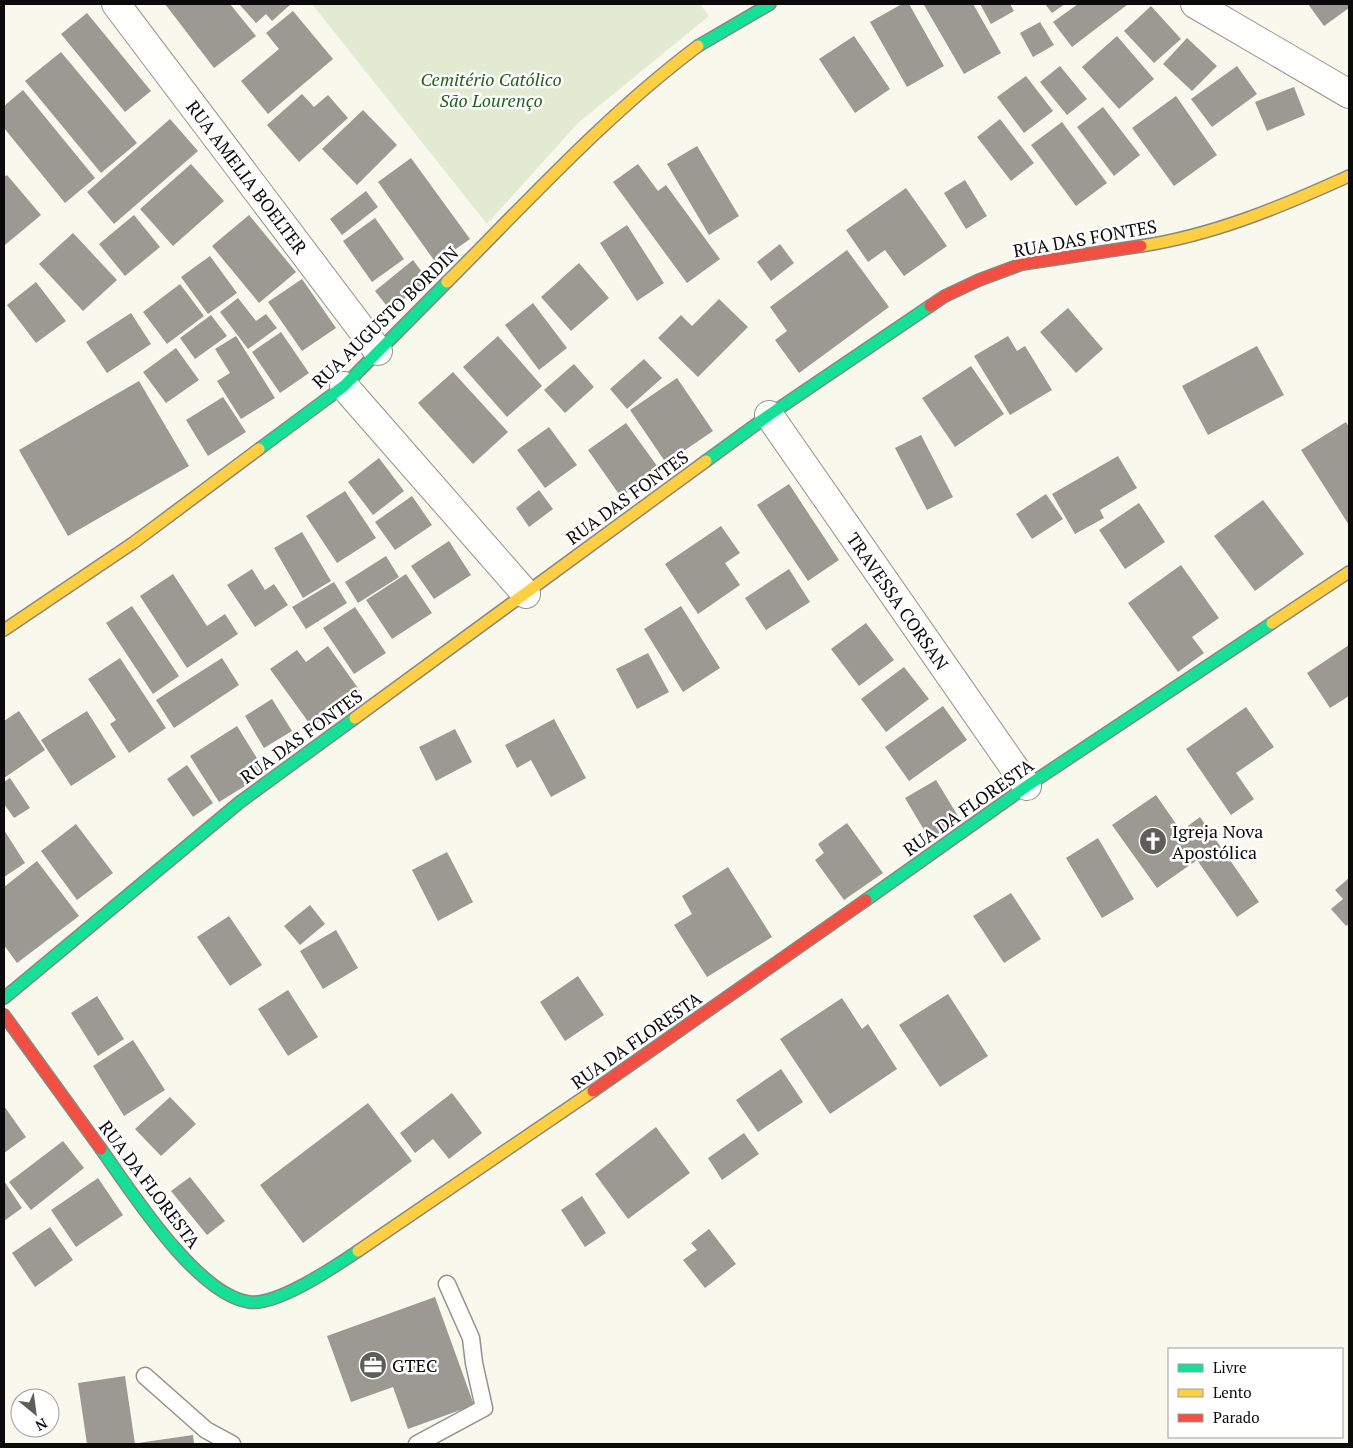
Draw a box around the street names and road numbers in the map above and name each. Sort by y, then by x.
street label: RUA AMELIA BOELTER [181,95,313,259]
street label: RUA DAS FONTES [1011,214,1159,262]
street label: RUA AUGUSTO BORDIN [307,241,463,393]
street label: RUA DAS FONTES [561,445,693,549]
street label: TRAVESSA CORSAN [842,528,954,674]
street label: RUA DAS FONTES [235,684,367,788]
street label: RUA DA FLORESTA [898,753,1039,861]
street label: RUA DA FLORESTA [566,986,707,1094]
street label: RUA DA FLORESTA [94,1115,206,1253]

